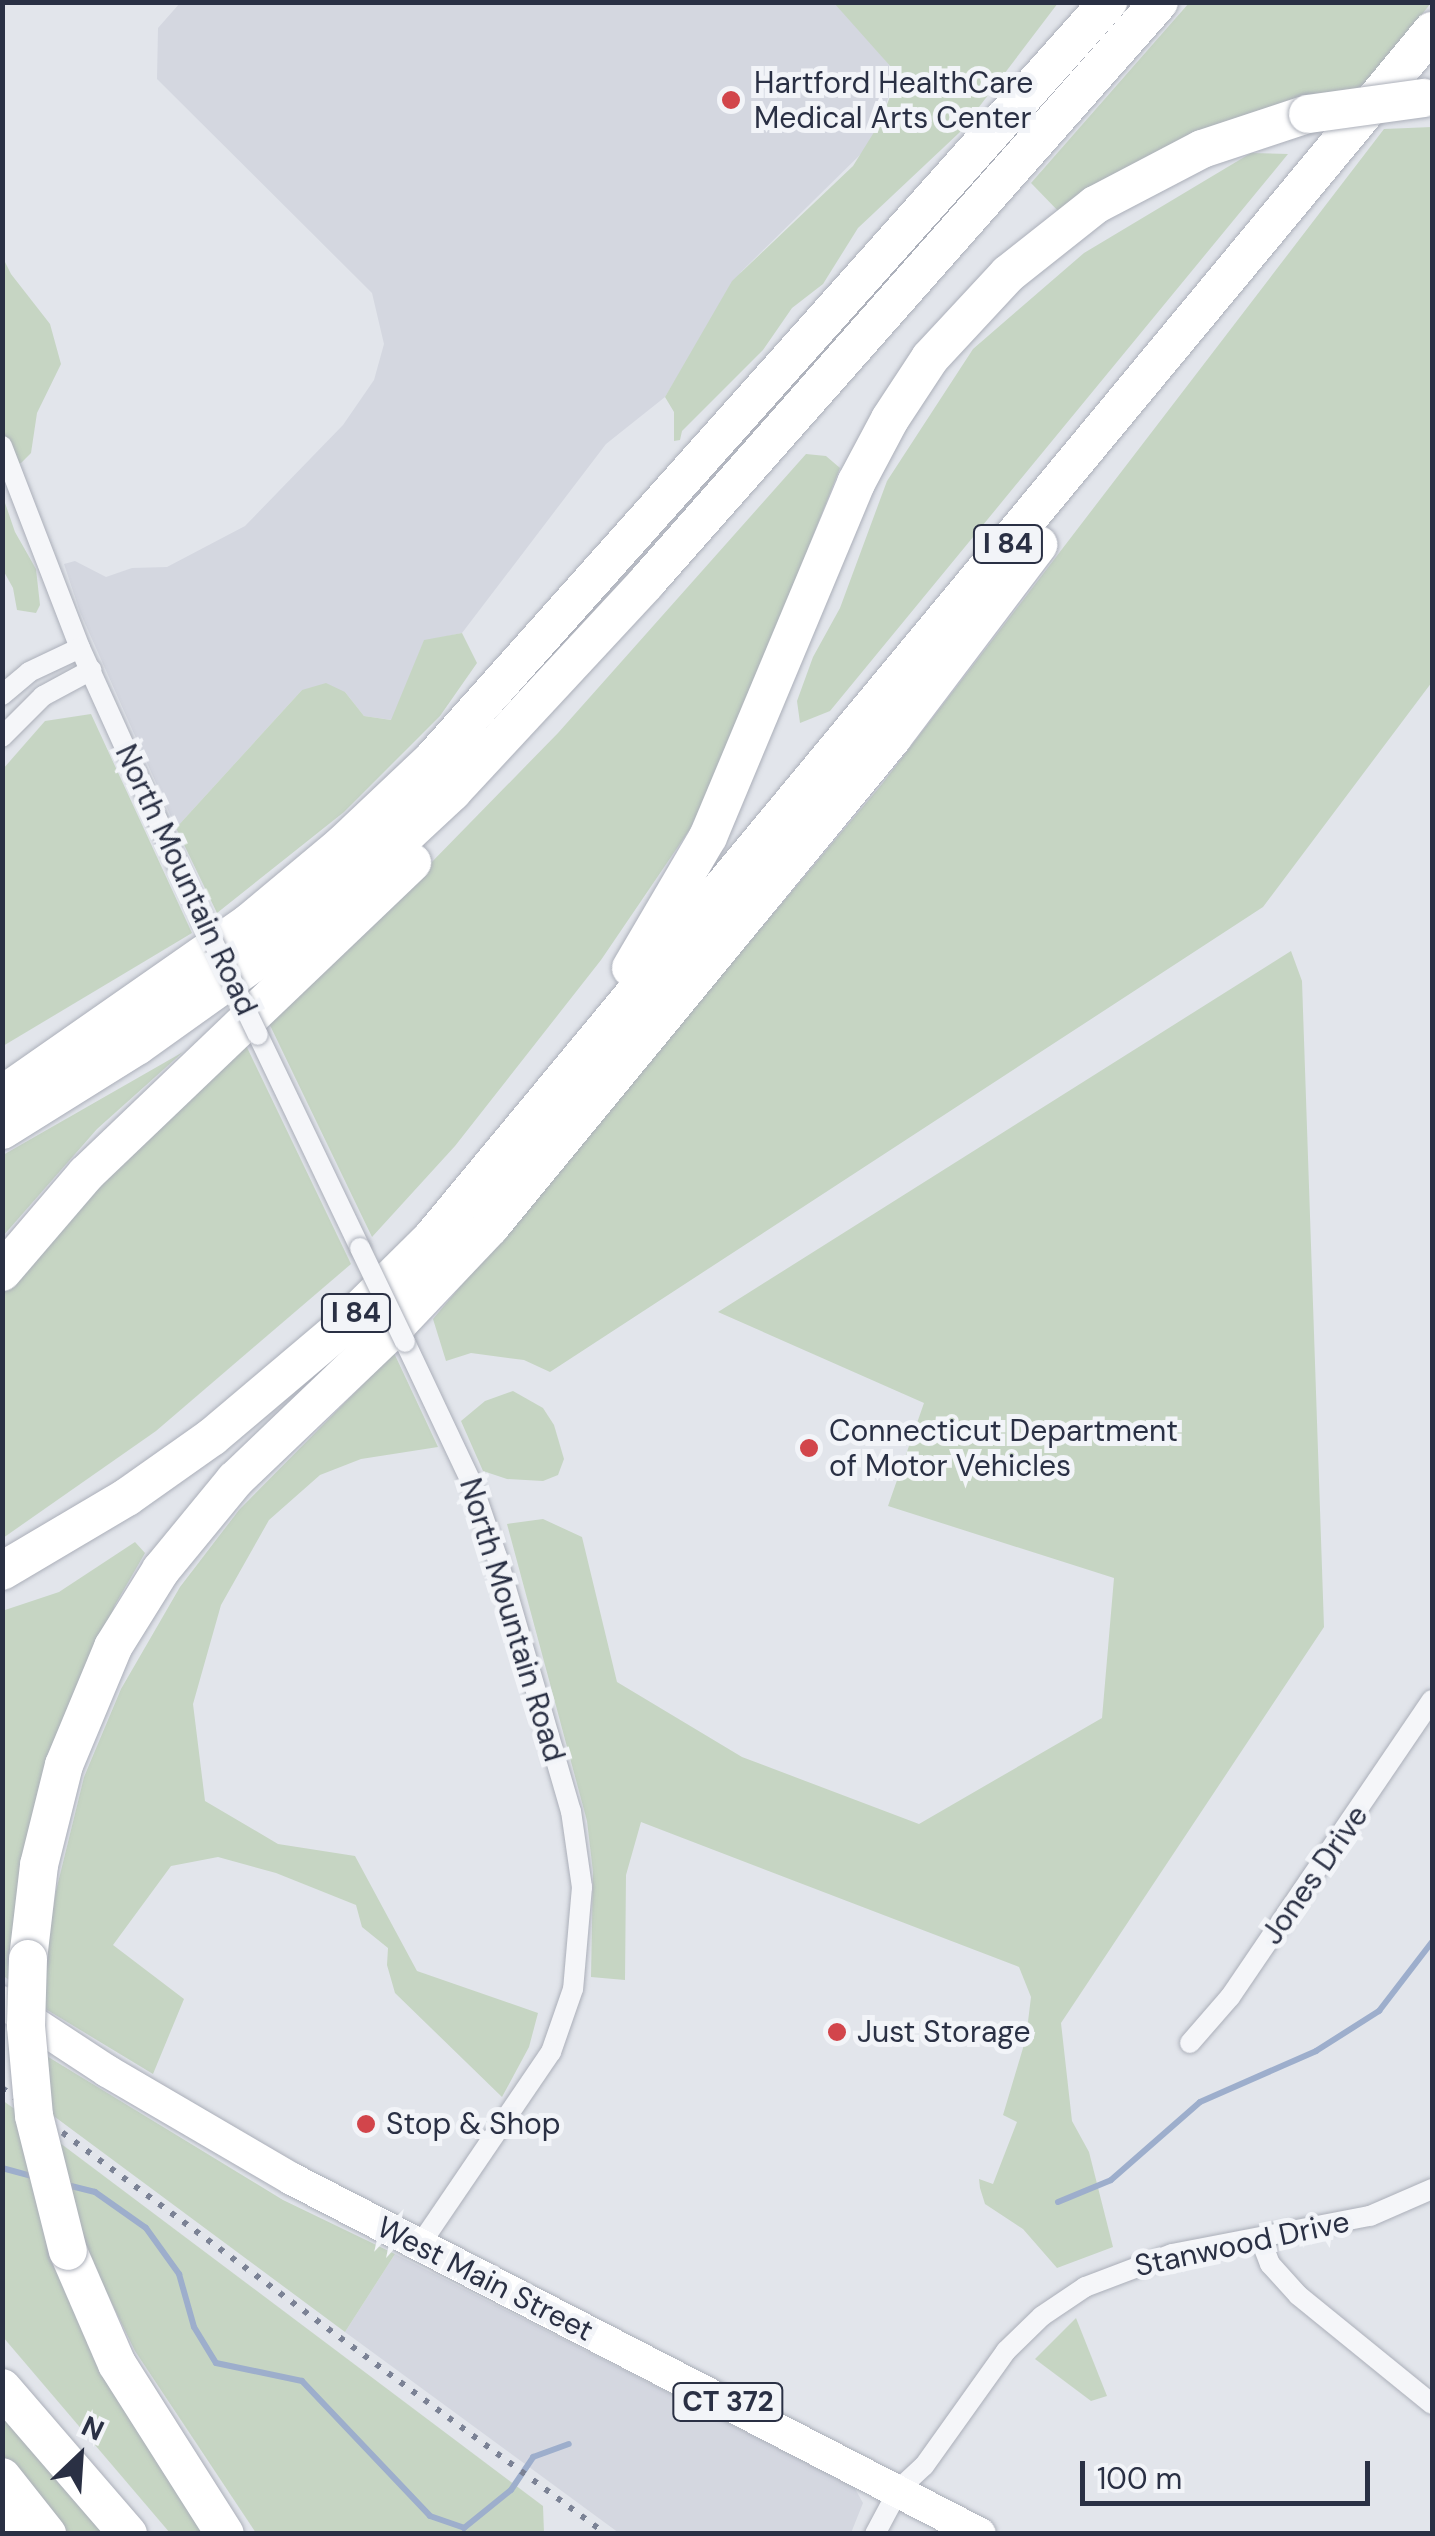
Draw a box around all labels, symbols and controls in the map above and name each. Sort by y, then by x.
place label: Hartford HealthCare Medical Arts Center [754,65,1033,136]
marker: Hartford HealthCare Medical Arts Center [718,87,744,113]
road number: I 84 [970,521,1046,567]
street label: North Mountain Road [107,739,265,1021]
road number: I 84 [318,1290,394,1336]
place label: Connecticut Department of Motor Vehicles [829,1413,1178,1484]
marker: Connecticut Department of Motor Vehicles [798,1437,820,1459]
street label: North Mountain Road [452,1474,572,1766]
street label: Jones Drive [1254,1799,1376,1951]
place label: Just Storage [857,2014,1030,2050]
marker: Just Storage [826,2021,848,2043]
place label: Stop & Shop [386,2106,561,2142]
marker: Stop & Shop [355,2113,377,2135]
street label: Stanwood Drive [1131,2204,1353,2284]
street label: West Main Street [371,2209,599,2349]
road number: CT 372 [670,2379,786,2425]
north arrow [30,2406,130,2506]
text: N [76,2407,110,2449]
scale bar [1085,2441,1375,2503]
text: 100 m [1097,2459,1182,2498]

